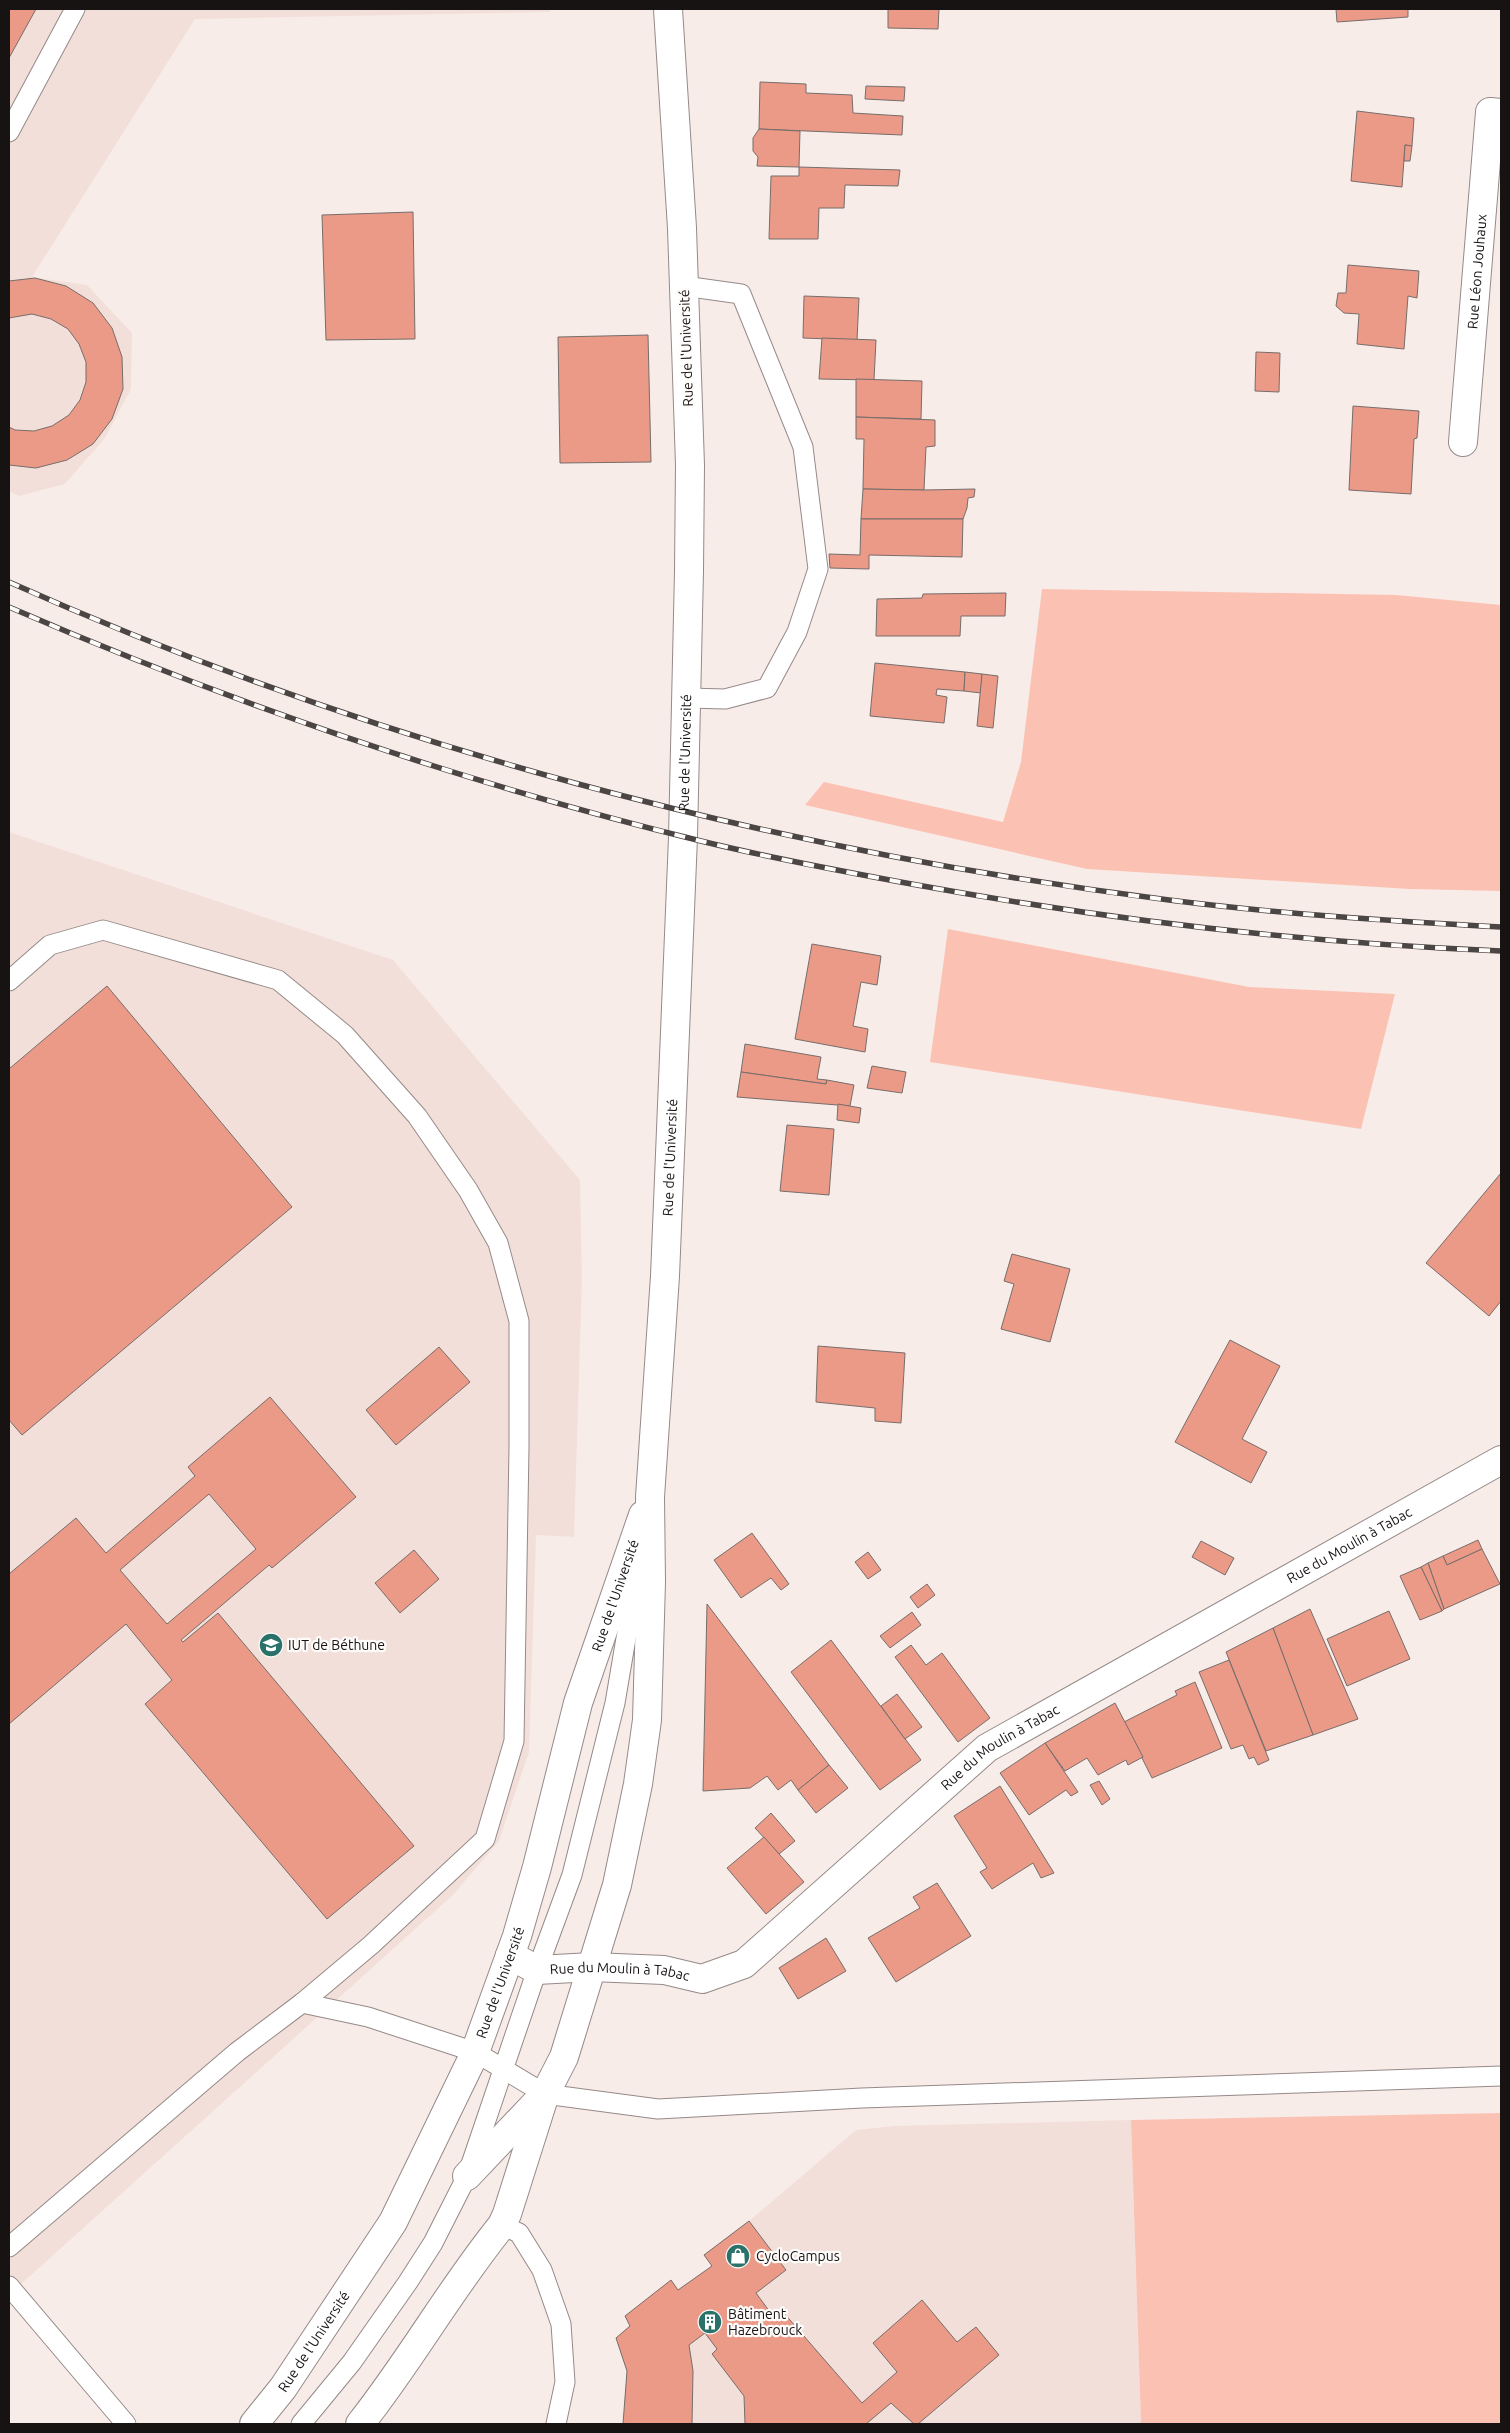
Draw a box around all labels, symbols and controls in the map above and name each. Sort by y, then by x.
street label: Rue Léon Jouhaux [1464,213,1490,330]
street label: Rue de l'Université [676,289,696,407]
street label: Rue de l'Université [676,694,694,812]
street label: Rue de l'Université [659,1099,680,1217]
street label: Rue du Moulin à Tabac [1284,1503,1415,1586]
street label: Rue de l'Université [588,1538,642,1654]
school or university icon: IUT de Béthune [258,1632,284,1658]
place label: IUT de Béthune [288,1637,385,1653]
street label: Rue du Moulin à Tabac [938,1701,1062,1793]
street label: Rue de l'Université [473,1925,527,2040]
street label: Rue du Moulin à Tabac [549,1959,692,1984]
shop icon: CycloCampus [725,2243,751,2269]
place label: CycloCampus [756,2248,840,2264]
street label: Rue de l'Université [275,2288,353,2395]
place label: Bâtiment Hazebrouck [728,2306,802,2338]
building icon: Bâtiment Hazebrouck [697,2309,723,2335]

